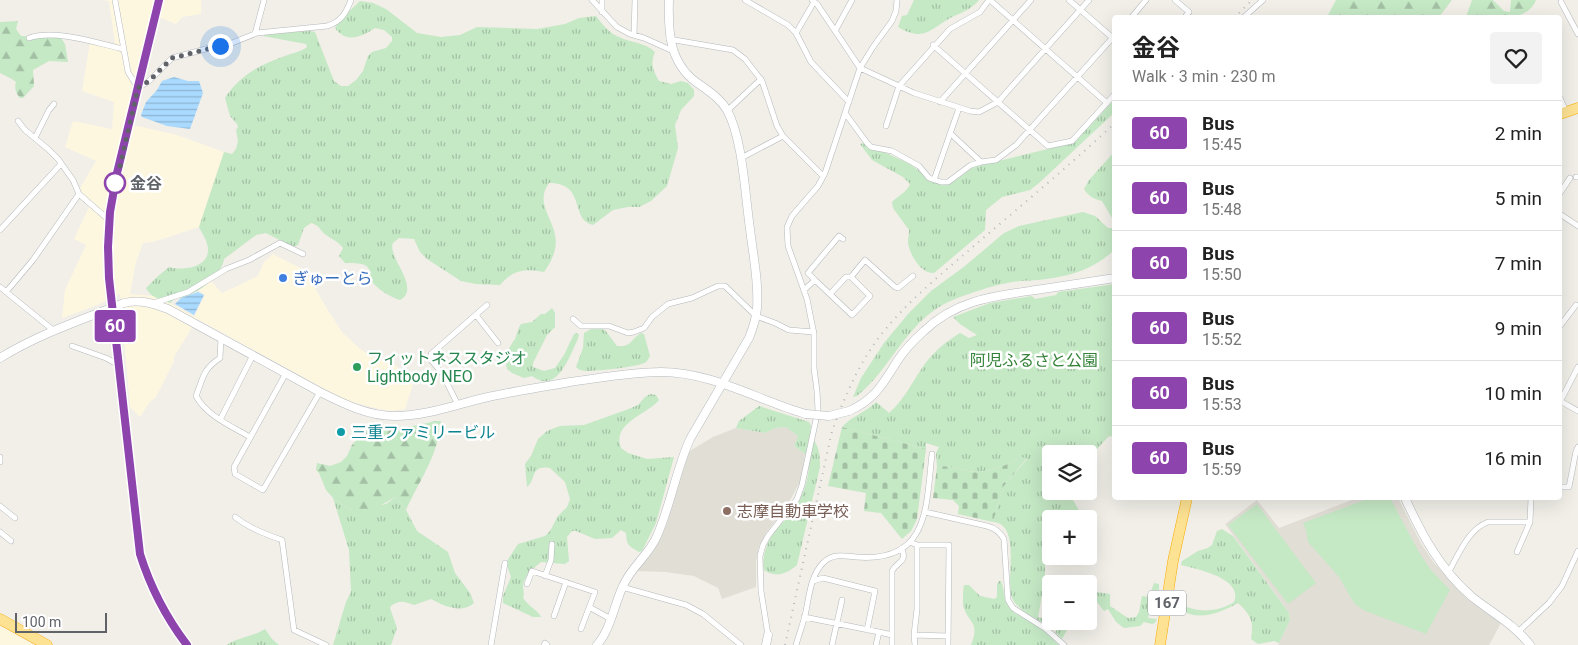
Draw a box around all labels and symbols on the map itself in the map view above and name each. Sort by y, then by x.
your location [208,34,233,59]
marker: 金谷 [104,172,126,194]
place label: 金谷 [130,174,162,193]
place label: ぎゅーとら [293,269,373,288]
marker: ぎゅーとら [277,272,289,284]
line badge: 60 [92,310,138,342]
place label: フィットネススタジオ Lightbody NEO [367,349,527,386]
park label: 阿児ふるさと公園 [970,351,1098,370]
marker: フィットネススタジオ Lightbody NEO [351,361,363,373]
place label: 三重ファミリービル [351,423,495,442]
marker: 三重ファミリービル [335,426,347,438]
place label: 志摩自動車学校 [737,502,849,521]
marker: 志摩自動車学校 [721,505,733,517]
road number: 167 [1148,590,1186,616]
scale bar [15,610,108,633]

